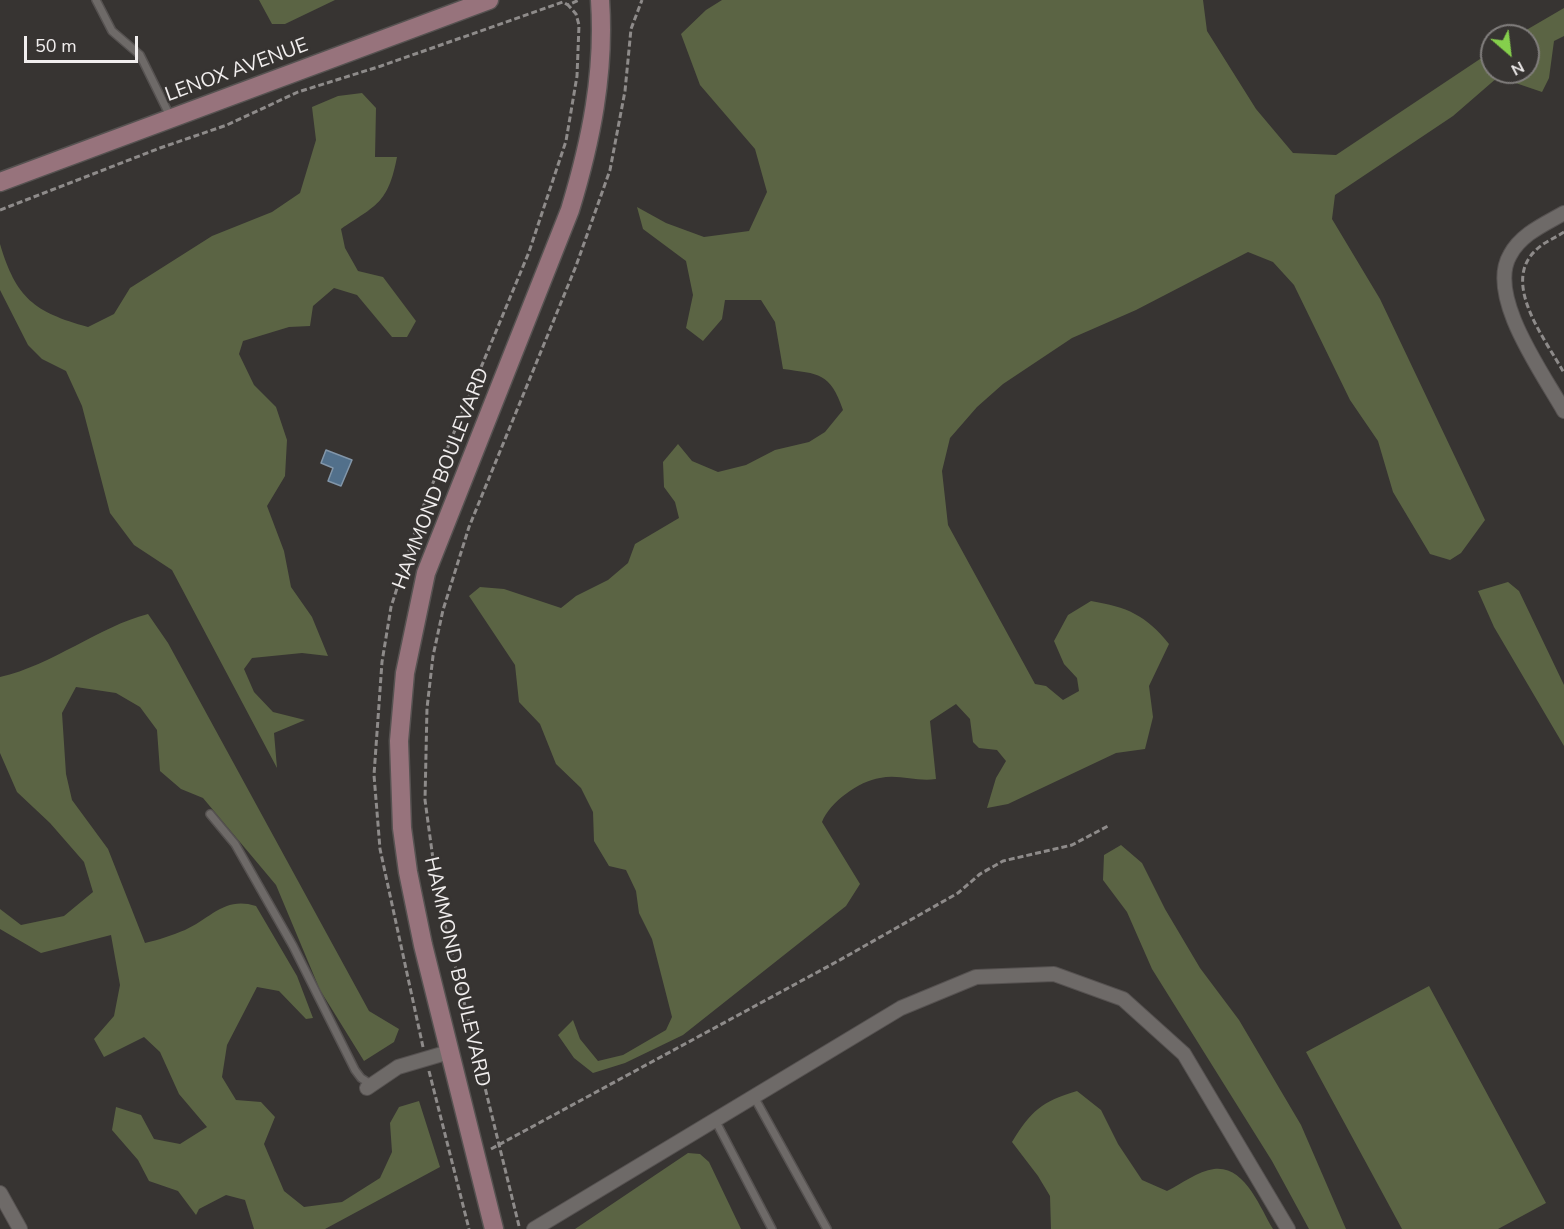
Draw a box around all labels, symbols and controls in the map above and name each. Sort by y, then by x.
scale bar [27,24,141,62]
north arrow [1480,24,1540,84]
text: 50 m [35,34,77,58]
street label: LENOX AVENUE [162,34,312,108]
text: N [1507,56,1528,81]
street label: HAMMOND BOULEVARD [389,365,495,593]
street label: HAMMOND BOULEVARD [418,855,494,1089]

